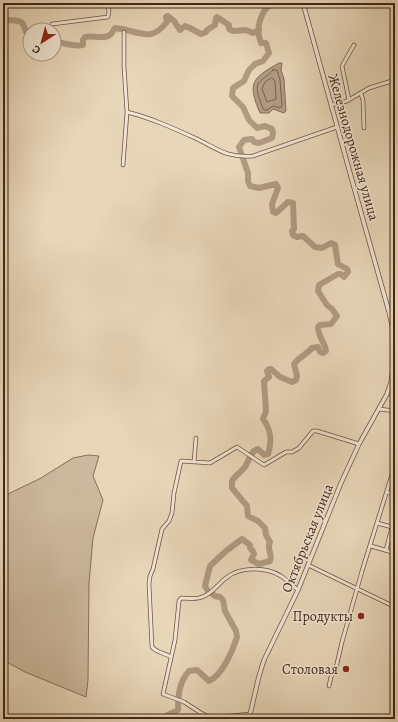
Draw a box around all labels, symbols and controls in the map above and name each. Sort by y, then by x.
north arrow [22,22,62,62]
text: С [29,41,44,58]
street label: Железнодорожная улица [323,72,384,223]
street label: Октябрьская улица [277,481,338,595]
place label: Продукты [293,607,353,626]
marker: Продукты [356,611,366,621]
place label: Столовая [282,660,338,679]
marker: Столовая [341,664,351,674]

